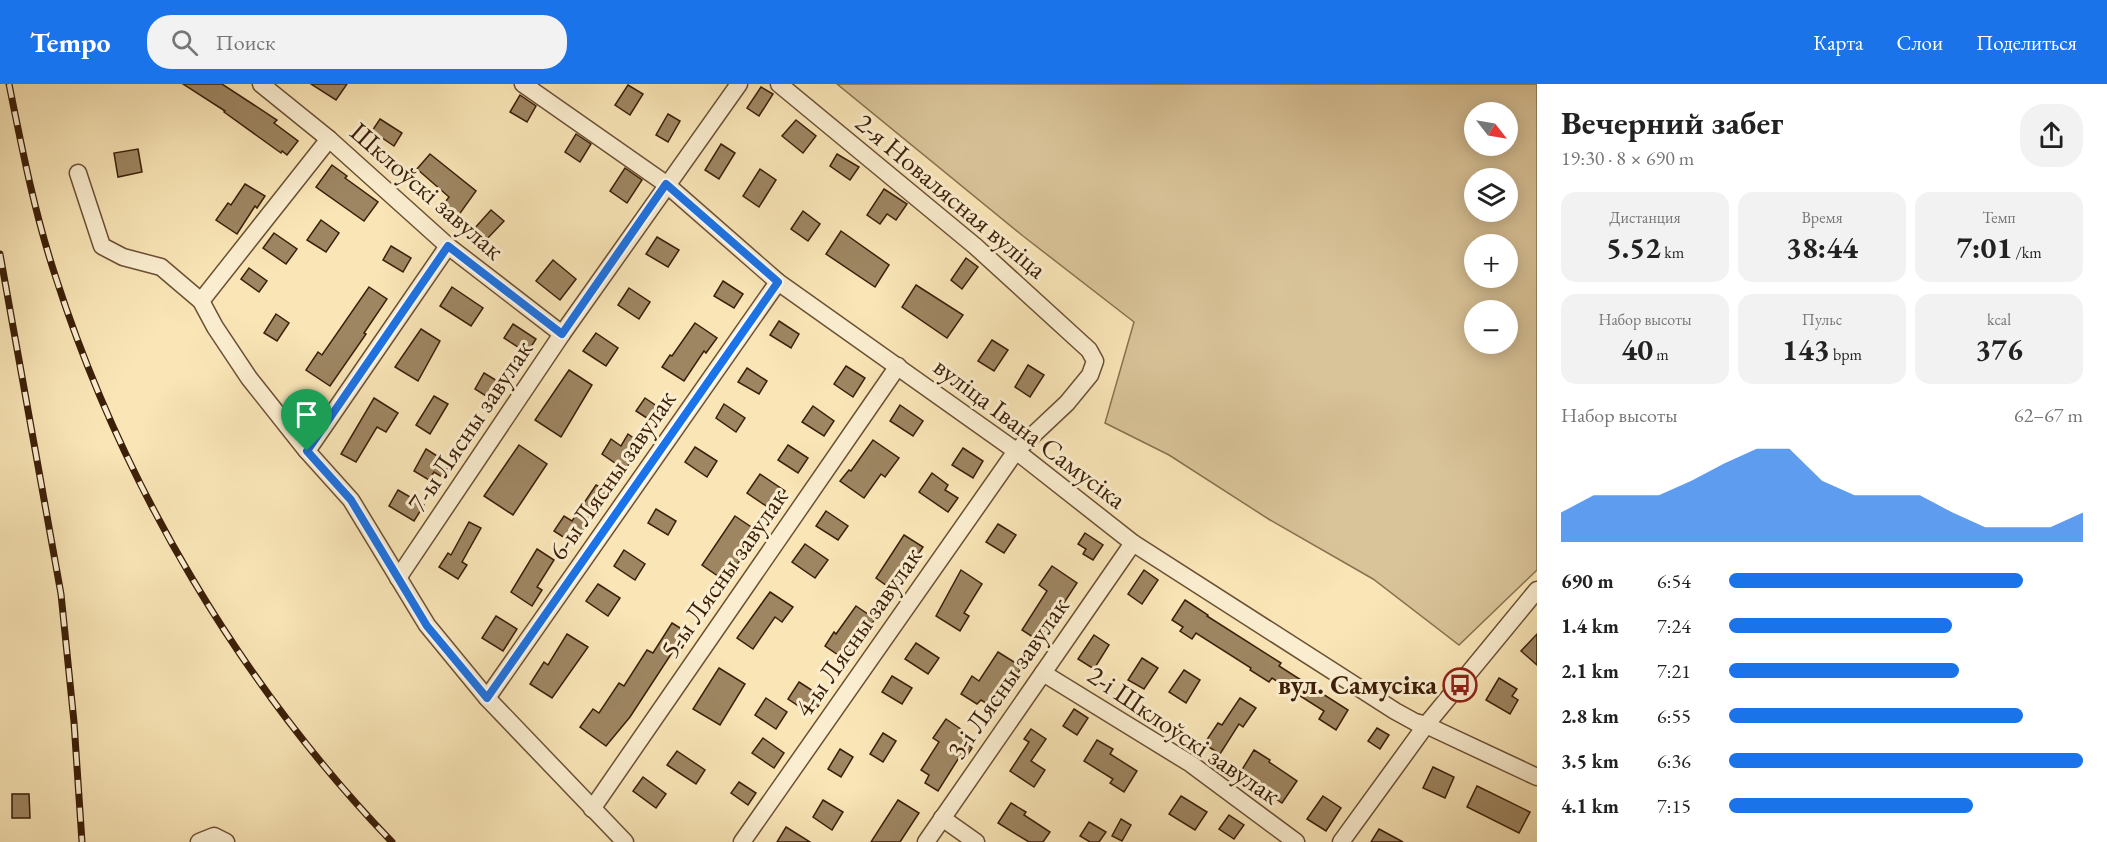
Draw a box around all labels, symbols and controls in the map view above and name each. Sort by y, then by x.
search box [147,15,567,69]
text: Tempo [30,24,111,60]
icon: search [168,26,201,59]
text: Поиск [216,28,275,57]
text: Карта [1813,29,1863,56]
text: Слои [1896,29,1943,56]
text: Поделиться [1976,29,2077,56]
text: Вечерний забег [1561,101,1783,144]
north arrow [1464,102,1518,156]
map controls [1464,102,1518,354]
button: share [2020,104,2083,167]
street label: 2-я Новалясная вуліца [848,105,1055,286]
street label: Шклоўскі завулак [343,114,512,267]
text: 19:30 · 8 × 690 m [1561,145,1694,171]
button: layers [1464,168,1518,222]
text: Дистанция [1609,207,1681,228]
text: Время [1801,207,1843,228]
text: Темп [1982,207,2016,228]
text: 5.52 [1606,228,1661,267]
text: 38:44 [1786,228,1858,267]
text: 7:01 [1956,228,2012,267]
button: + [1464,234,1518,288]
text: km [1661,242,1684,263]
text: /km [2012,242,2042,263]
button: − [1464,300,1518,354]
text: Набор высоты [1598,309,1692,330]
text: Пульс [1802,309,1842,330]
text: kcal [1987,309,2011,330]
text: 40 [1621,330,1653,369]
text: 143 [1782,330,1830,369]
text: 376 [1975,330,2023,369]
street label: 7-ы Лясны завулак [399,333,540,518]
text: m [1653,344,1669,365]
text: bpm [1830,344,1862,365]
street label: вуліца Івана Самусіка [927,349,1134,517]
street label: 6-ы Лясны завулак [540,383,683,567]
pin [281,389,332,451]
icon: arrive [290,398,323,431]
text: Набор высоты [1561,402,1677,428]
text: 62–67 m [2014,402,2083,428]
street label: 5-ы Лясны завулак [652,481,795,665]
street label: 4-ы Лясны завулак [786,540,929,724]
text: 690 m [1561,568,1614,594]
text: 6:54 [1657,568,1691,594]
street label: 3-і Лясны завулак [939,590,1077,766]
text: 1.4 km [1561,613,1619,639]
text: 7:24 [1657,613,1691,639]
street label: 2-і Шклоўскі завулак [1081,657,1288,812]
text: 2.1 km [1561,658,1619,684]
text: 7:21 [1657,658,1691,684]
place label: вул. Самусіка [1278,667,1437,702]
bus stop icon: вул. Самусіка [1442,667,1478,703]
text: 2.8 km [1561,703,1619,729]
text: 6:55 [1657,703,1691,729]
text: 3.5 km [1561,748,1619,774]
text: 6:36 [1657,748,1691,774]
text: 4.1 km [1561,793,1619,819]
text: 7:15 [1657,793,1691,819]

